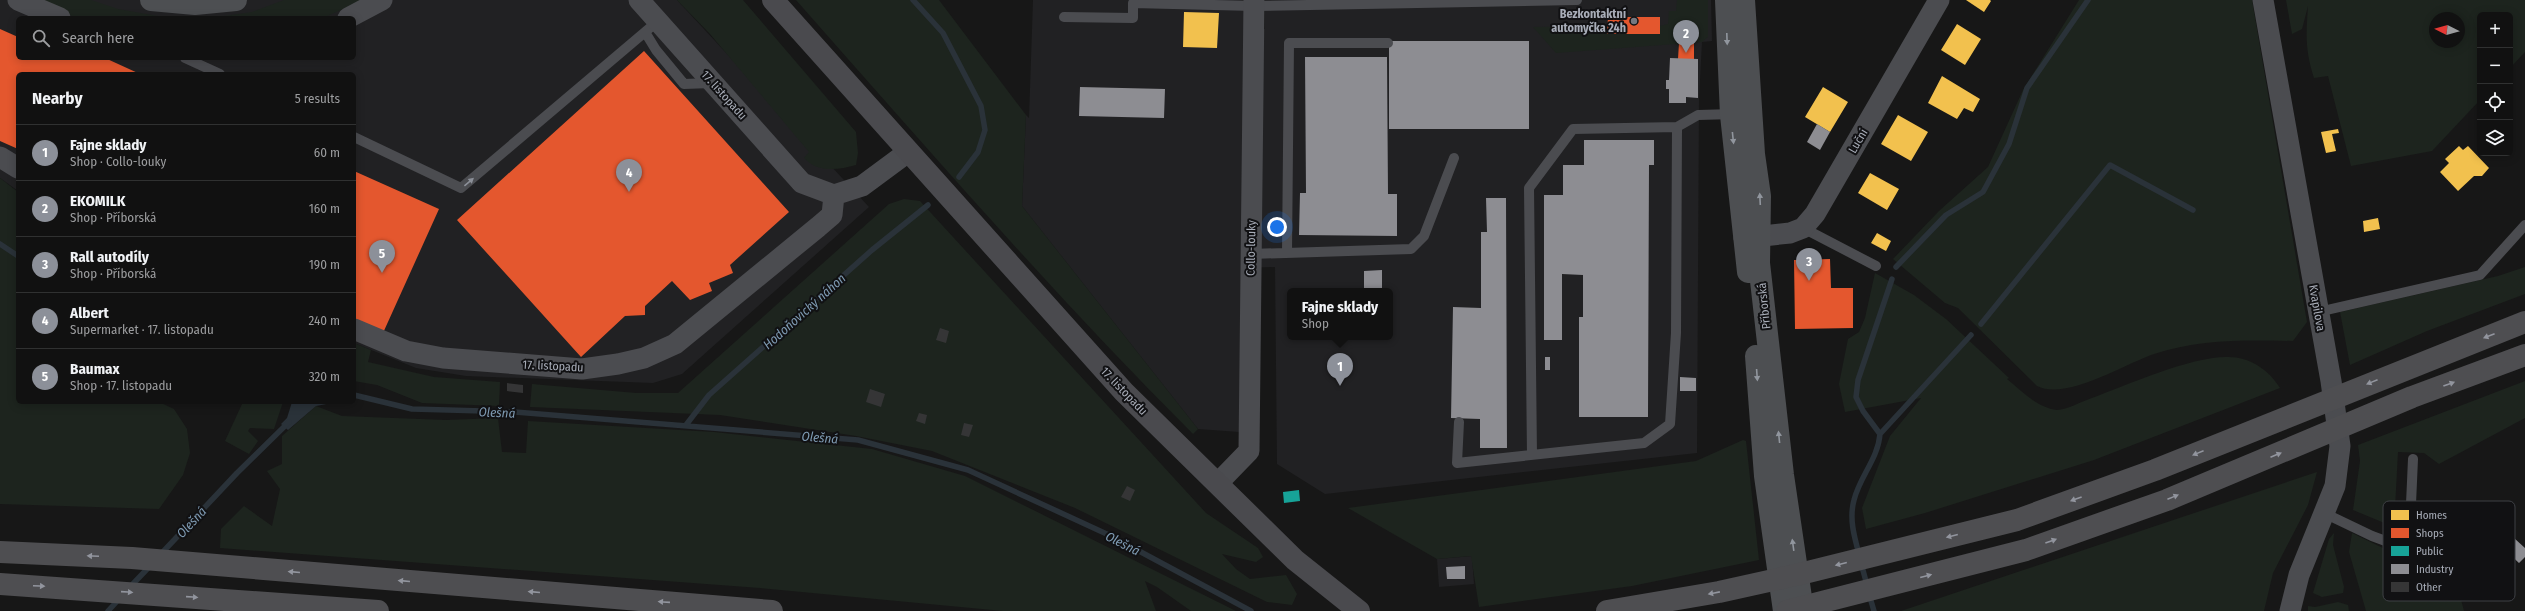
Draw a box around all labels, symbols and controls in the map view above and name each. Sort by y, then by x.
place label: Bezkontaktní automyčka 24h [1551,7,1627,35]
north arrow [2429,12,2465,48]
map controls [2477,12,2513,156]
button: + [2477,12,2513,48]
search box [16,16,356,60]
marker: Bezkontaktní automyčka 24h [1629,16,1639,26]
pin: 2 [1673,20,1699,53]
icon: search [30,27,52,49]
text: Search here [62,29,134,47]
one-way arrow [1724,33,1731,45]
button: − [2477,48,2513,84]
street label: 17. listopadu [698,68,750,122]
button: locate [2477,84,2513,120]
text: Nearby [32,88,83,109]
text: 5 results [295,91,340,106]
button: layers [2477,120,2513,156]
street label: Luční [1845,126,1871,156]
one-way arrow [1730,132,1736,144]
text: Fajne sklady [70,136,147,154]
text: 1 [42,145,48,160]
text: 60 m [314,145,340,160]
text: Shop · Collo-louky [70,154,166,169]
pin: 4 [616,159,642,192]
one-way arrow [464,177,474,186]
text: EKOMILK [70,192,125,210]
one-way arrow [1757,192,1763,205]
text: 2 [42,201,48,216]
text: 160 m [309,201,340,216]
text: Shop · Příborská [70,210,156,225]
your location [1267,217,1287,237]
street label: Collo-louky [1244,219,1258,276]
pin: 5 [369,240,395,273]
text: Rall autodíly [70,248,149,266]
pin: 3 [1796,248,1822,281]
text: 3 [42,257,48,272]
text: 190 m [309,257,340,272]
text: Shop · Příborská [70,266,156,281]
water label: Hodoňovický náhon [760,270,849,352]
street label: Příborská [1755,282,1773,330]
street label: Kvapilova [2306,284,2328,333]
popup [1287,288,1393,340]
text: Fajne sklady [1302,298,1378,316]
text: Albert [70,304,109,322]
text: 4 [42,313,48,328]
text: 240 m [308,313,340,328]
text: Shop [1302,316,1329,331]
text: Supermarket · 17. listopadu [70,322,214,337]
one-way arrow [2482,333,2494,339]
pin: 1 [1327,353,1353,386]
street label: 17. listopadu [522,357,584,375]
text: Baumax [70,360,120,378]
street label: 17. listopadu [1098,364,1150,418]
text: 5 [42,369,48,384]
text: 320 m [309,369,340,384]
one-way arrow [1753,369,1760,381]
text: Shop · 17. listopadu [70,378,172,393]
one-way arrow [2366,378,2378,385]
one-way arrow [2443,380,2455,386]
water label: Olešná [478,404,516,421]
water label: Olešná [801,428,839,447]
one-way arrow [1776,431,1782,443]
one-way arrow [2191,451,2203,457]
one-way arrow [2270,452,2282,458]
one-way arrow [2168,494,2180,500]
one-way arrow [2070,496,2082,502]
legend [2383,501,2515,601]
water label: Olešná [173,504,210,541]
text: Homes [2416,509,2447,522]
text: Shops [2416,527,2444,540]
water label: Olešná [1103,528,1143,559]
one-way arrow [1945,533,1957,539]
one-way arrow [2045,538,2057,544]
one-way arrow [1790,539,1796,551]
text: Public [2416,545,2444,558]
one-way arrow [87,553,99,560]
one-way arrow [1835,561,1847,567]
text: Industry [2416,563,2453,576]
one-way arrow [288,568,300,575]
one-way arrow [1920,573,1932,579]
one-way arrow [398,578,411,585]
text: Other [2416,581,2442,594]
one-way arrow [33,583,46,589]
one-way arrow [121,588,133,595]
one-way arrow [528,589,540,596]
one-way arrow [1708,590,1721,596]
one-way arrow [186,593,198,600]
one-way arrow [658,599,670,606]

